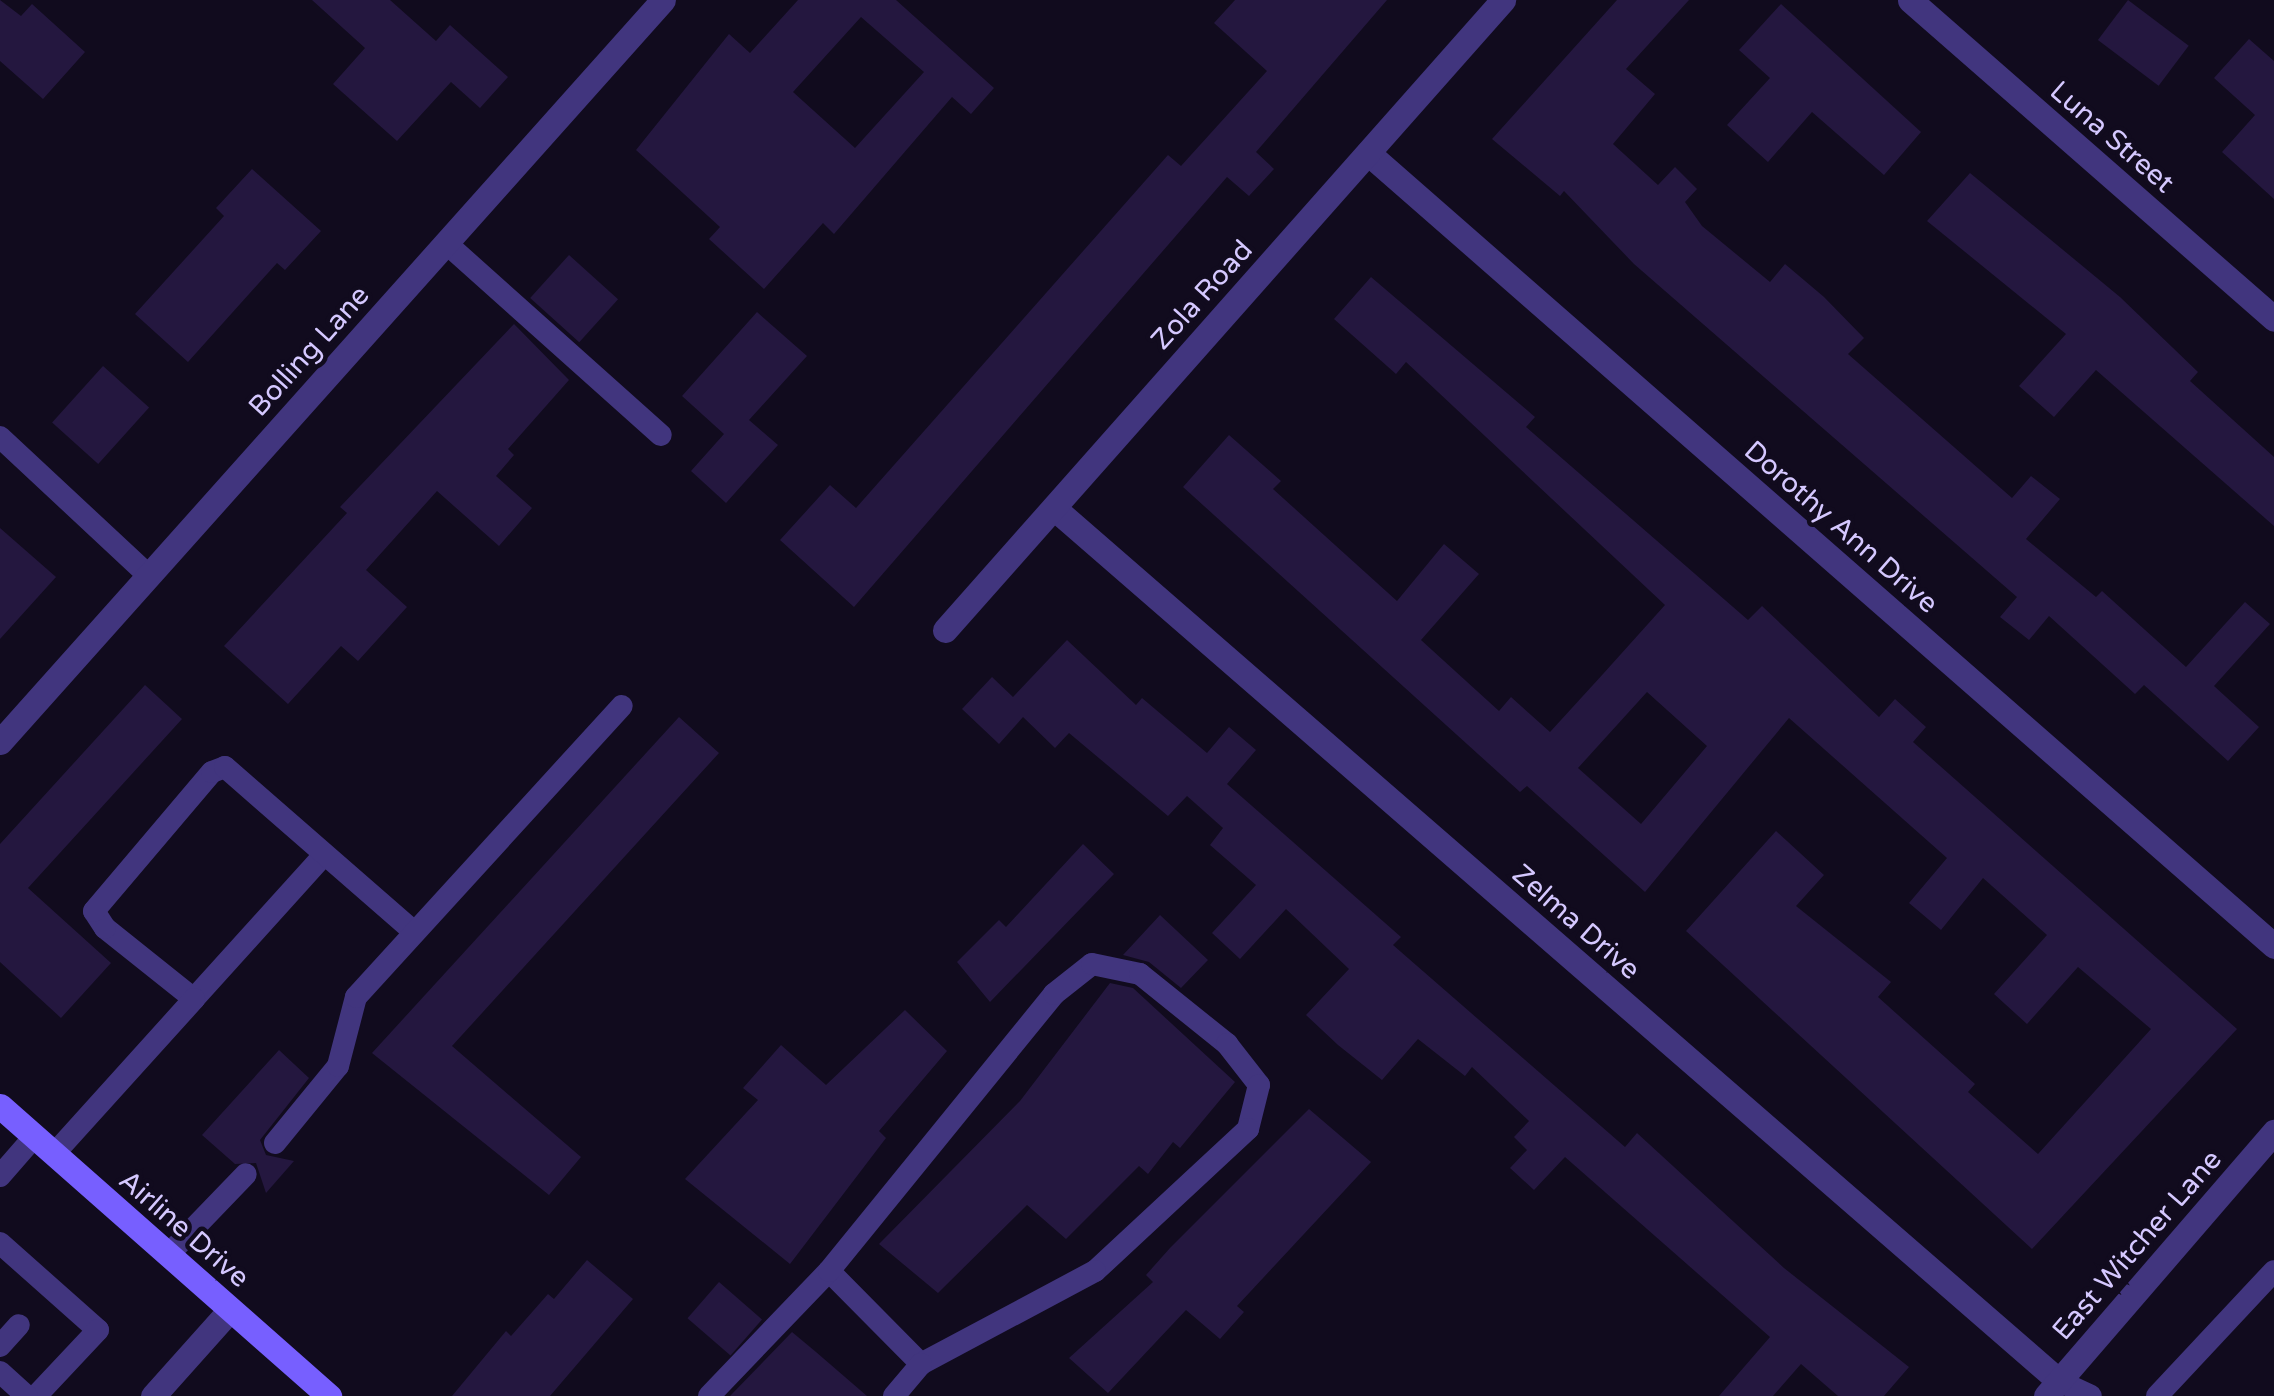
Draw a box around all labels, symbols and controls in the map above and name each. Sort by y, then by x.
street label: Luna Street [2043,74,2181,200]
street label: Zola Road [1144,234,1260,356]
street label: Bolling Lane [242,279,376,423]
street label: Dorothy Ann Drive [1737,434,1945,620]
street label: Zelma Drive [1505,857,1647,987]
street label: East Witcher Lane [2045,1143,2229,1347]
street label: Airline Drive [112,1163,256,1295]

